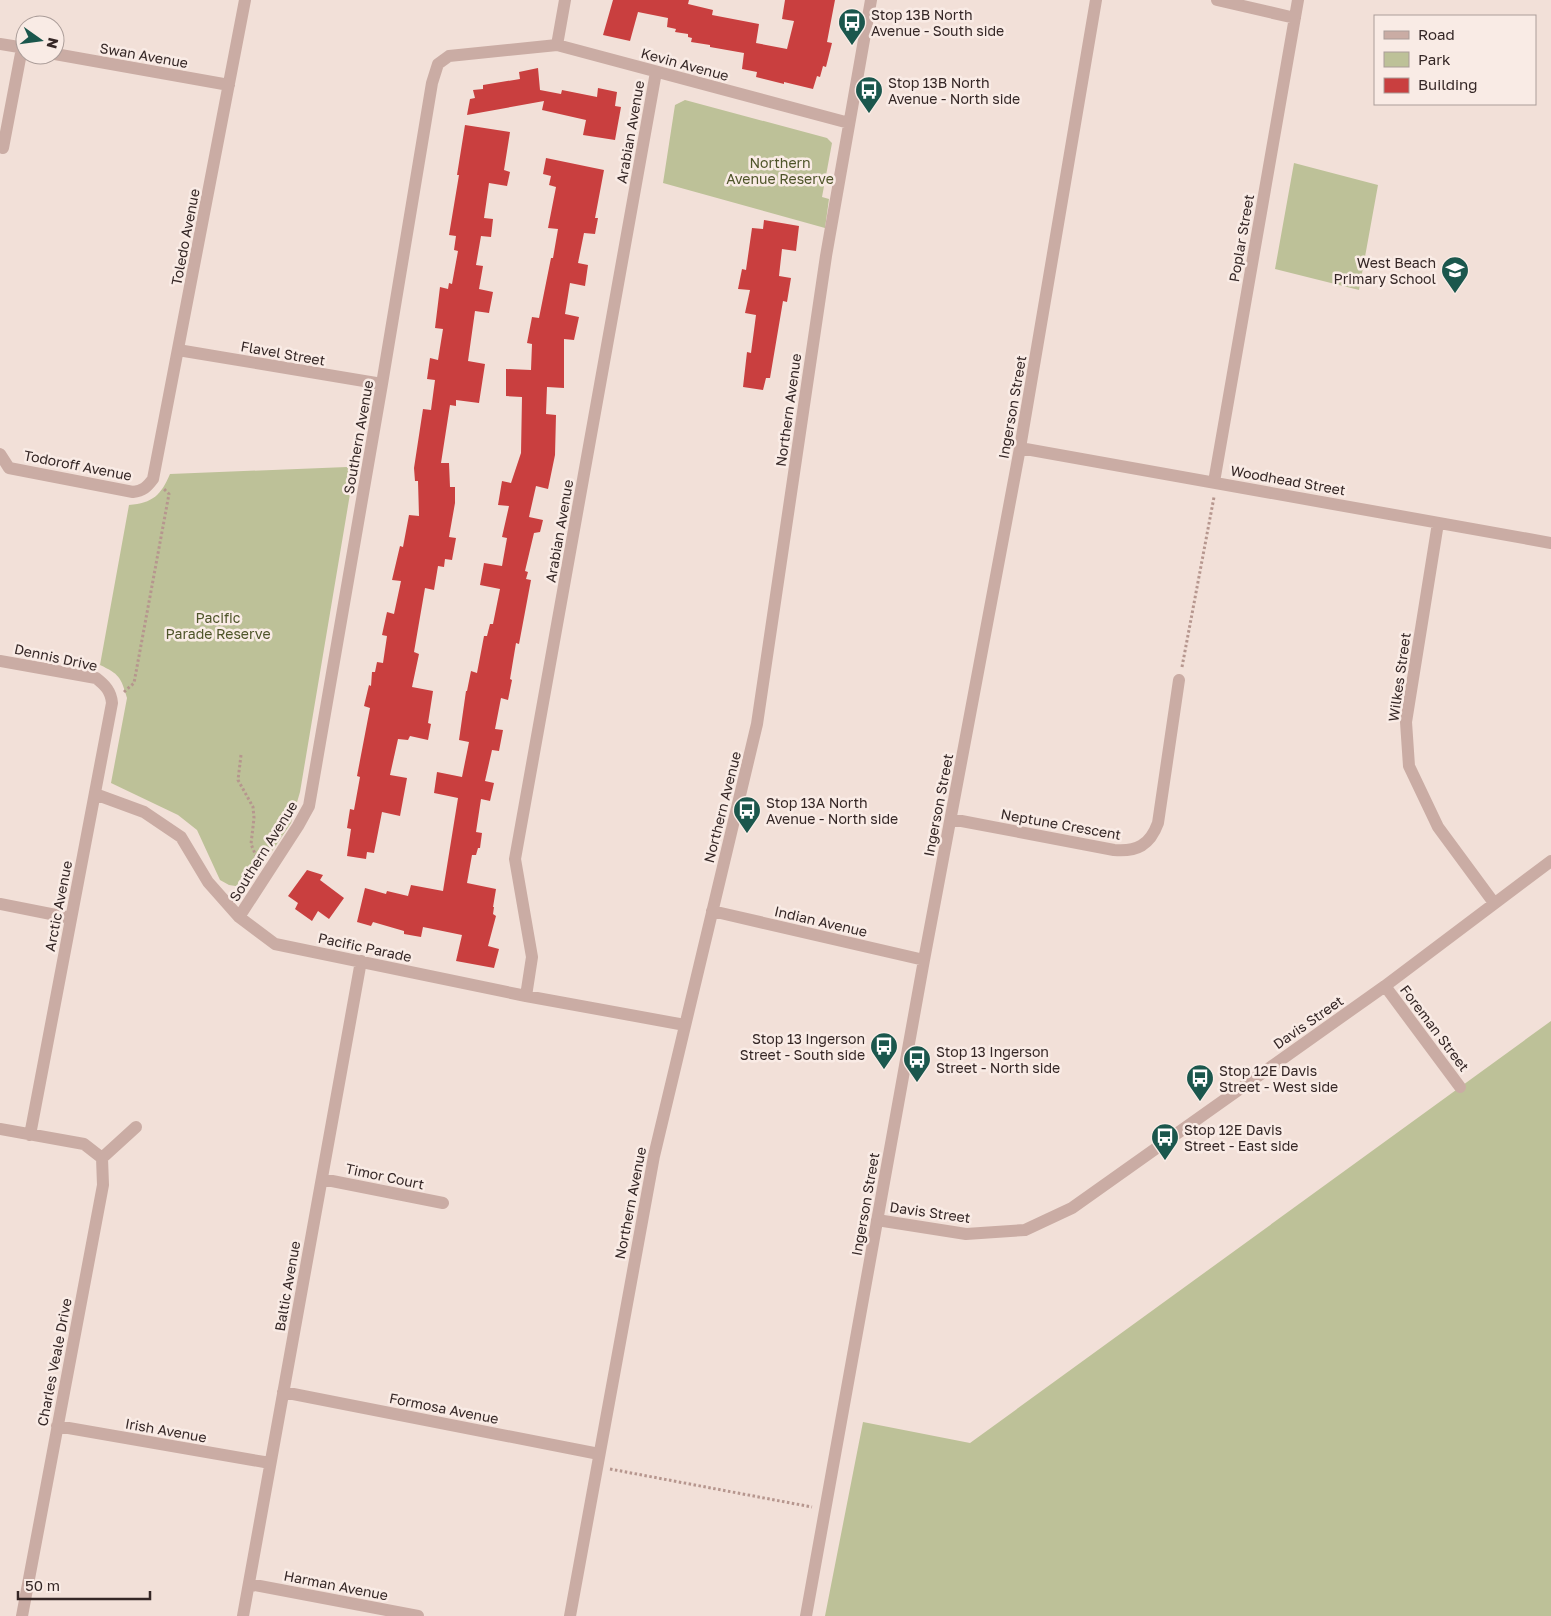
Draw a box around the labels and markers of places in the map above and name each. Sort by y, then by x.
place label: Stop 13B North Avenue - South side [871,6,1004,39]
bus stop icon: Stop 13B North Avenue - South side [837,7,867,46]
place label: Stop 13B North Avenue - North side [888,74,1020,107]
bus stop icon: Stop 13B North Avenue - North side [854,75,884,114]
place label: West Beach Primary School [1334,254,1436,287]
school or university icon: West Beach Primary School [1440,255,1470,294]
place label: Stop 13A North Avenue - North side [766,794,898,827]
bus stop icon: Stop 13A North Avenue - North side [732,795,762,834]
place label: Stop 13 Ingerson Street - South side [740,1030,865,1063]
bus stop icon: Stop 13 Ingerson Street - South side [869,1031,899,1070]
place label: Stop 13 Ingerson Street - North side [936,1043,1060,1076]
bus stop icon: Stop 13 Ingerson Street - North side [902,1044,932,1083]
place label: Stop 12E Davis Street - West side [1219,1062,1338,1095]
bus stop icon: Stop 12E Davis Street - West side [1185,1063,1215,1102]
place label: Stop 12E Davis Street - East side [1184,1121,1299,1154]
bus stop icon: Stop 12E Davis Street - East side [1150,1122,1180,1161]

